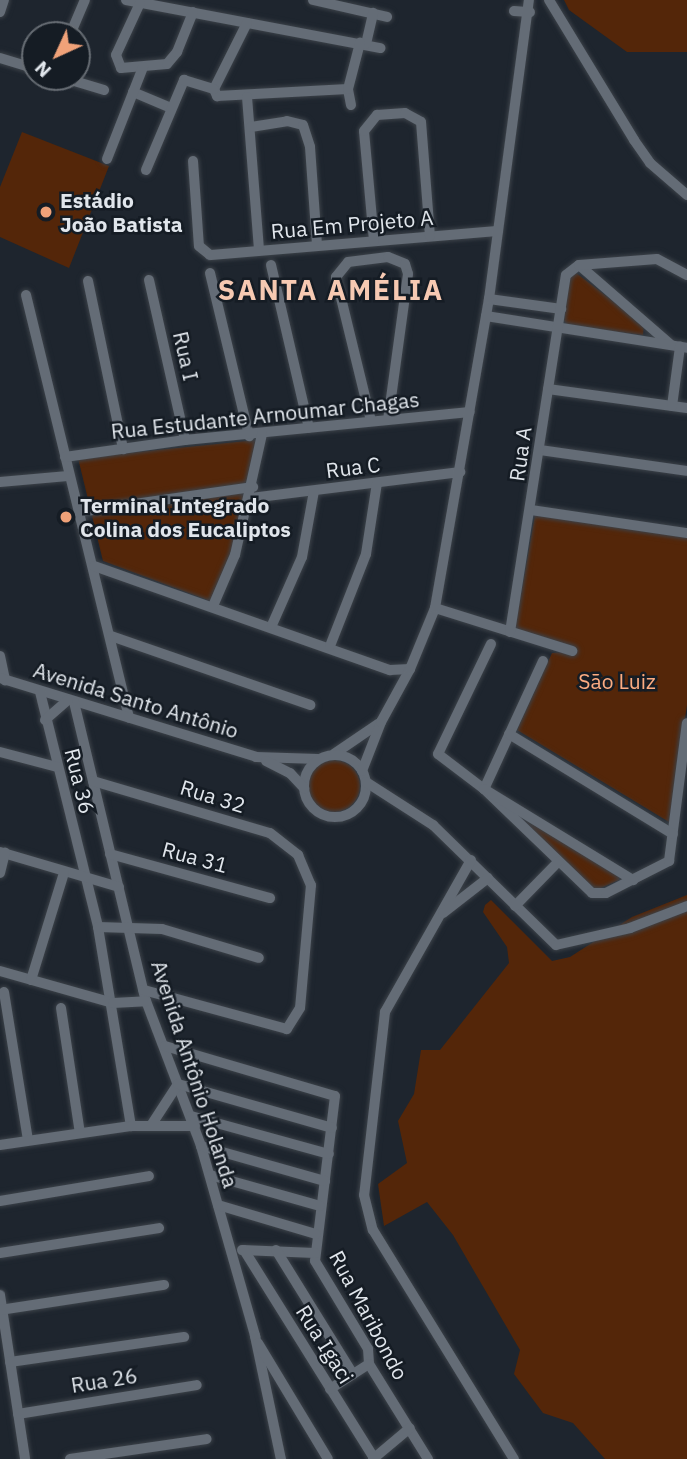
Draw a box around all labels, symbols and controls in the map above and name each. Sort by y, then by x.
north arrow [21,21,91,91]
text: N [29,56,56,83]
place label: Estádio João Batista [60,187,183,237]
marker: Estádio João Batista [38,204,54,220]
street label: Rua Em Projeto A [270,204,434,244]
district label: SANTA AMÉLIA [219,273,443,307]
street label: Rua I [168,329,204,383]
street label: Rua Estudante Arnoumar Chagas [110,386,420,444]
street label: Rua A [504,425,536,483]
street label: Rua C [324,451,382,483]
place label: Terminal Integrado Colina dos Eucaliptos [80,492,291,542]
marker: Terminal Integrado Colina dos Eucaliptos [58,509,74,525]
street label: Avenida Santo Antônio [30,657,242,743]
park label: São Luiz [578,668,656,694]
street label: Rua 36 [60,746,100,816]
street label: Rua 32 [177,774,249,818]
street label: Rua 31 [160,836,230,878]
street label: Avenida Antônio Holanda [146,957,244,1191]
street label: Rua Maribondo [324,1246,414,1384]
street label: Rua Igaci [291,1300,359,1388]
street label: Rua 26 [69,1362,139,1398]

